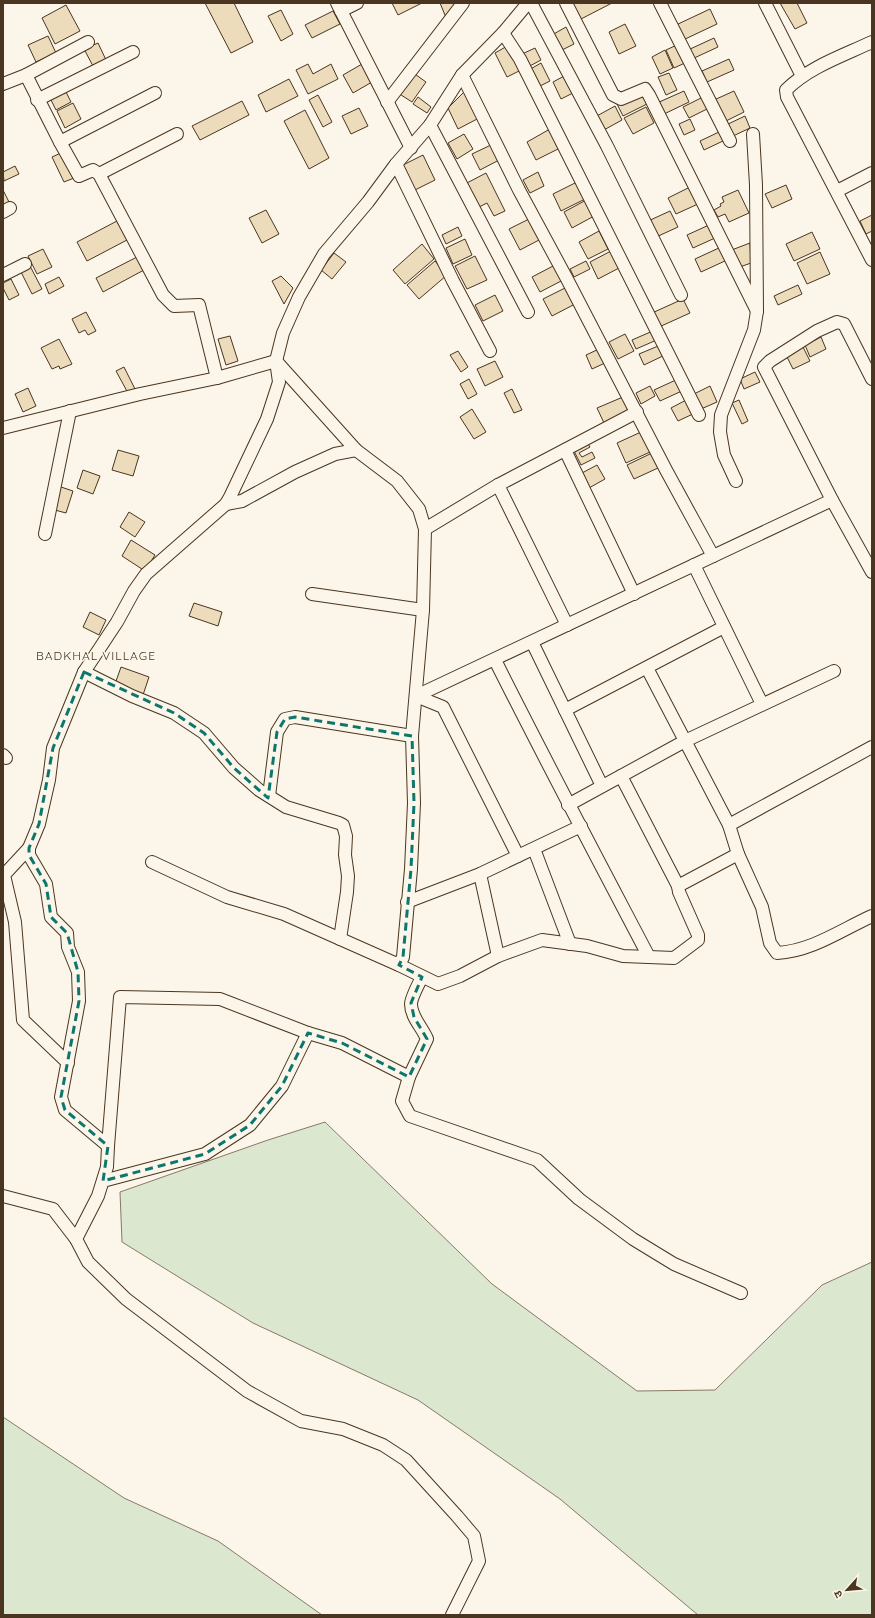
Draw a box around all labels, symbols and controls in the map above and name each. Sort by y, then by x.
district label: BADKHAL VILLAGE [36,648,156,663]
north arrow [827,1570,867,1610]
text: उ [830,1588,846,1601]

